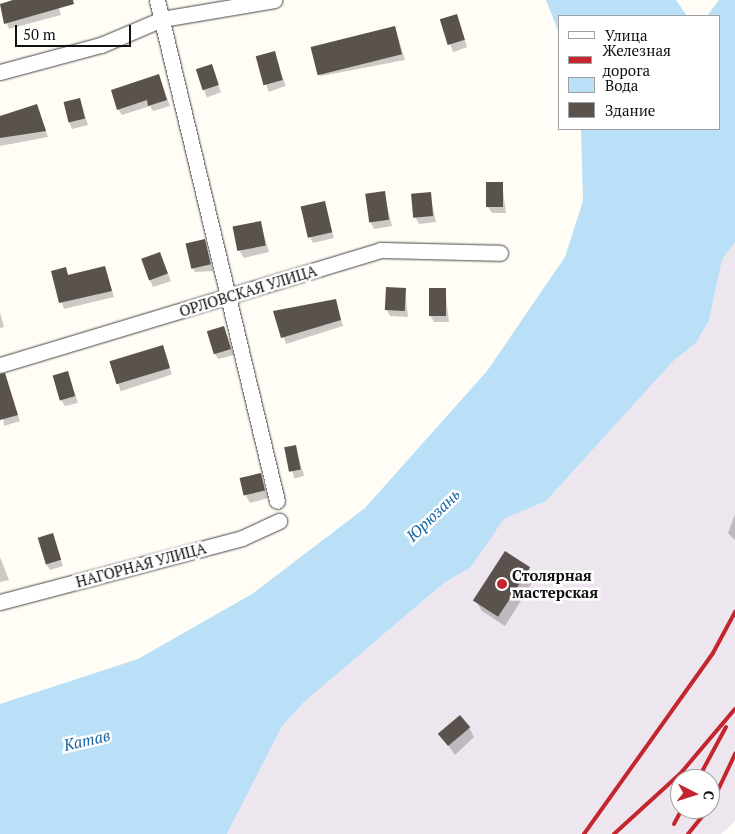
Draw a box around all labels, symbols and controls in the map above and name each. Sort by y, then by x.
scale bar [18,15,134,47]
legend [558,15,720,130]
text: 50 m [23,24,56,44]
text: Улица [605,25,648,45]
text: Железная дорога [602,40,671,80]
text: Вода [605,75,638,95]
text: Здание [605,100,655,120]
street label: ОРЛОВСКАЯ УЛИЦА [177,261,319,321]
water label: Юрюзань [402,485,464,545]
street label: НАГОРНАЯ УЛИЦА [74,539,208,591]
place label: Столярная мастерская [512,566,598,601]
marker: Столярная мастерская [496,578,508,590]
water label: Катав [62,725,112,755]
north arrow [670,769,720,819]
text: С [700,790,719,801]

